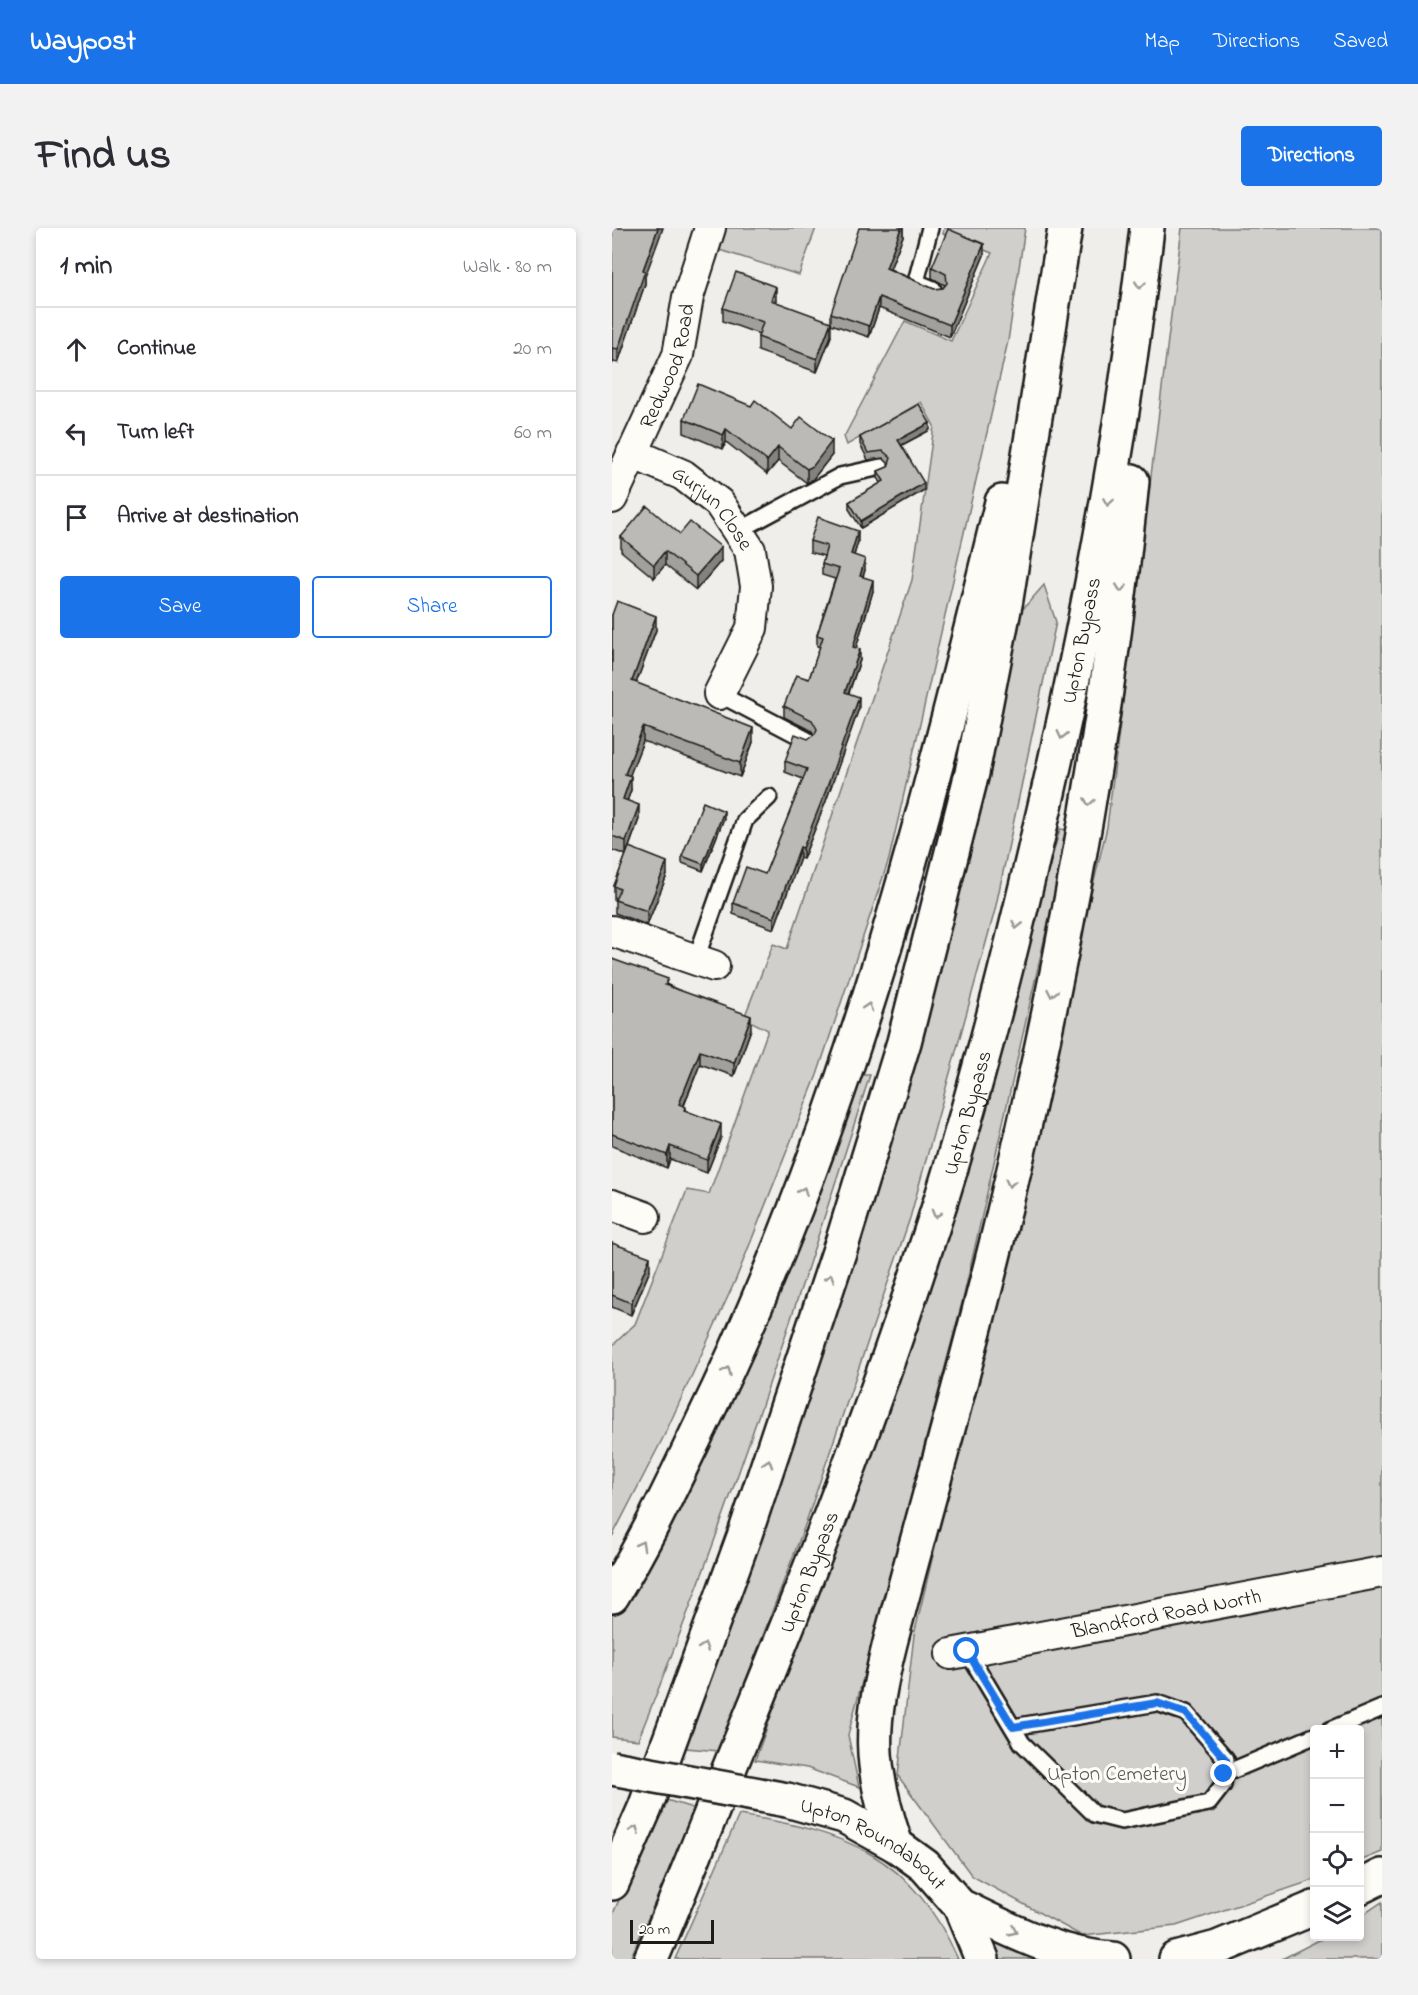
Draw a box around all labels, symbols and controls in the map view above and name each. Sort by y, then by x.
text: Waypost [30,22,136,63]
text: Map [1144,27,1180,57]
text: Directions [1213,27,1300,57]
text: Saved [1333,27,1388,57]
text: Find us [36,126,171,187]
button: Directions [1241,126,1382,186]
text: 1 min [60,248,112,286]
text: Walk · 80 m [463,253,552,282]
one-way arrow [1135,280,1147,289]
street label: Redwood Road [633,301,704,434]
icon: ahead [60,333,93,366]
text: Continue [117,333,196,365]
text: 20 m [513,335,552,364]
icon: left [60,417,93,450]
text: Turn left [117,417,194,449]
text: 60 m [514,419,552,448]
street label: Gurjun Close [667,459,760,558]
one-way arrow [1102,498,1114,507]
icon: arrive [60,501,93,534]
text: Arrive at destination [117,501,299,533]
street label: Upton Bypass [1055,575,1110,707]
button: Save [60,576,300,638]
button: Share [312,576,552,638]
one-way arrow [1115,583,1128,592]
one-way arrow [1056,730,1069,740]
one-way arrow [1083,796,1096,806]
one-way arrow [1012,919,1025,929]
one-way arrow [1046,988,1059,998]
one-way arrow [861,1002,873,1013]
street label: Upton Bypass [937,1047,1001,1179]
one-way arrow [1005,1178,1018,1188]
one-way arrow [796,1186,808,1197]
one-way arrow [931,1208,943,1218]
one-way arrow [823,1273,835,1284]
one-way arrow [720,1366,732,1377]
one-way arrow [761,1458,774,1469]
street label: Upton Bypass [773,1507,848,1638]
one-way arrow [634,1541,645,1552]
street label: Blandford Road North [1068,1582,1264,1648]
route start [953,1637,979,1663]
one-way arrow [696,1642,709,1653]
map controls [1310,1725,1364,1941]
button: + [1310,1725,1364,1779]
park label: Upton Cemetery [1047,1760,1187,1792]
route end [1210,1760,1236,1786]
button: − [1310,1779,1364,1833]
street label: Upton Roundabout [796,1791,953,1898]
one-way arrow [628,1825,640,1836]
button: locate [1310,1833,1364,1887]
button: layers [1310,1887,1364,1941]
scale bar [630,1917,714,1944]
text: 20 m [639,1918,670,1942]
one-way arrow [1007,1924,1018,1936]

